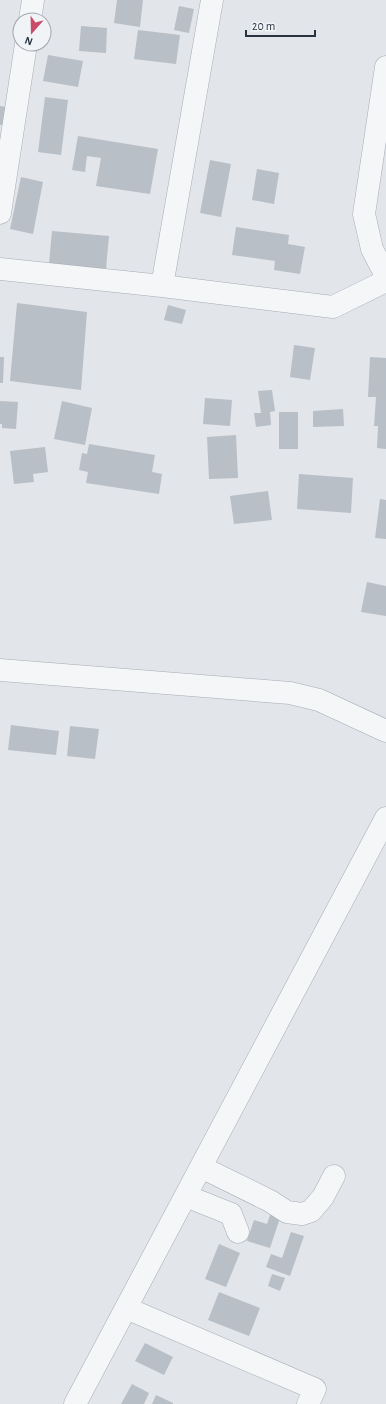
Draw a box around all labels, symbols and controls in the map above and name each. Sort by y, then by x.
north arrow [12,12,52,52]
scale bar [246,12,315,38]
text: 20 m [252,20,275,32]
text: N [23,34,34,47]

